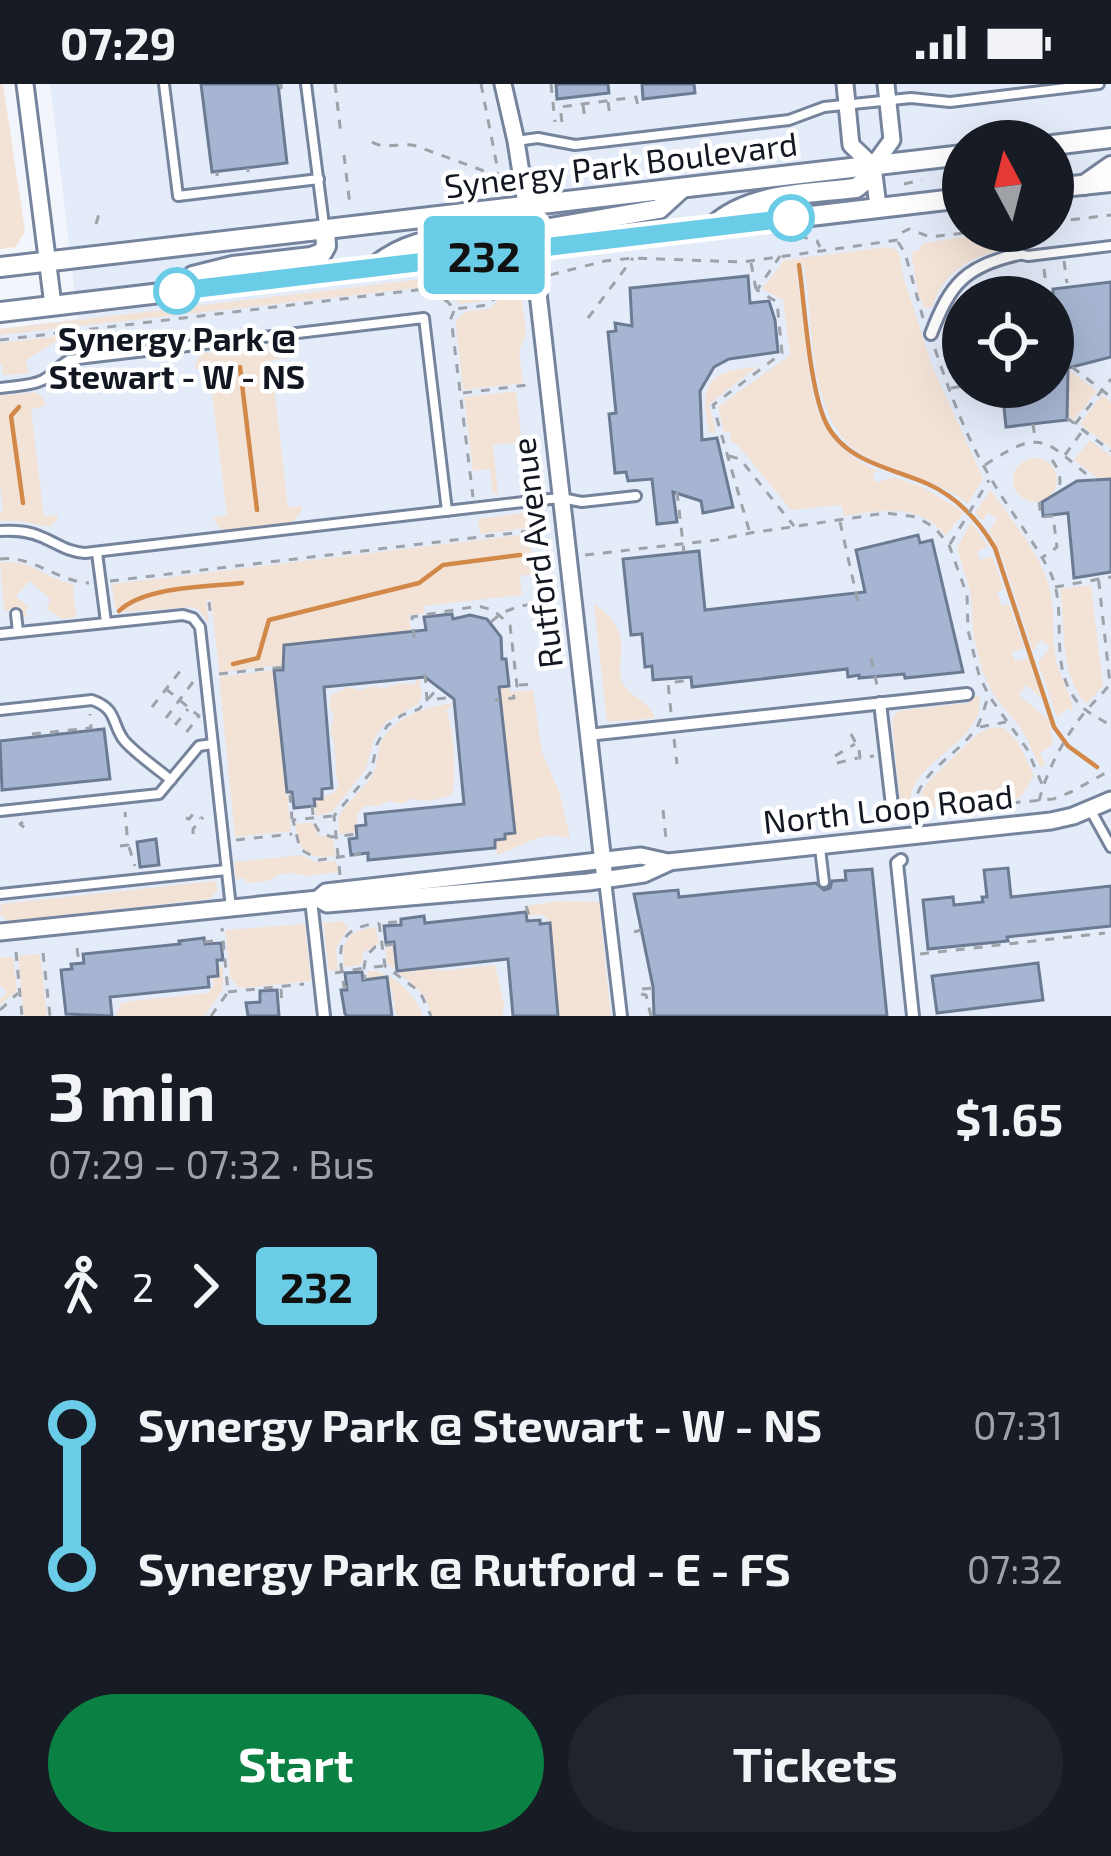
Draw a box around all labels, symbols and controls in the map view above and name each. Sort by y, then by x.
text: 07:29 [60,15,176,69]
north arrow [942,120,1074,252]
map controls [942,120,1074,408]
street label: Synergy Park Boulevard [442,122,800,206]
unlabelled marker [769,196,813,240]
line badge: 232 [415,216,553,294]
text: 232 [448,230,520,280]
marker: Synergy Park @ Stewart - W - NS [155,269,199,313]
button: locate [942,276,1074,408]
place label: Synergy Park @ Stewart - W - NS [49,318,305,396]
street label: Rutford Avenue [502,436,570,671]
street label: North Loop Road [761,775,1015,841]
text: 3 min [48,1055,216,1134]
text: $1.65 [955,1091,1063,1145]
text: 07:29 – 07:32 · Bus [48,1140,375,1187]
icon: walk [48,1253,114,1319]
icon: forward [172,1253,238,1319]
text: 232 [280,1261,353,1311]
text: 2 [132,1263,154,1310]
text: Synergy Park @ Stewart - W - NS [138,1397,822,1451]
text: 07:31 [973,1401,1063,1448]
text: Synergy Park @ Rutford - E - FS [138,1541,791,1595]
text: 07:32 [967,1545,1063,1592]
button: Start [48,1694,544,1832]
button: Tickets [568,1694,1063,1832]

